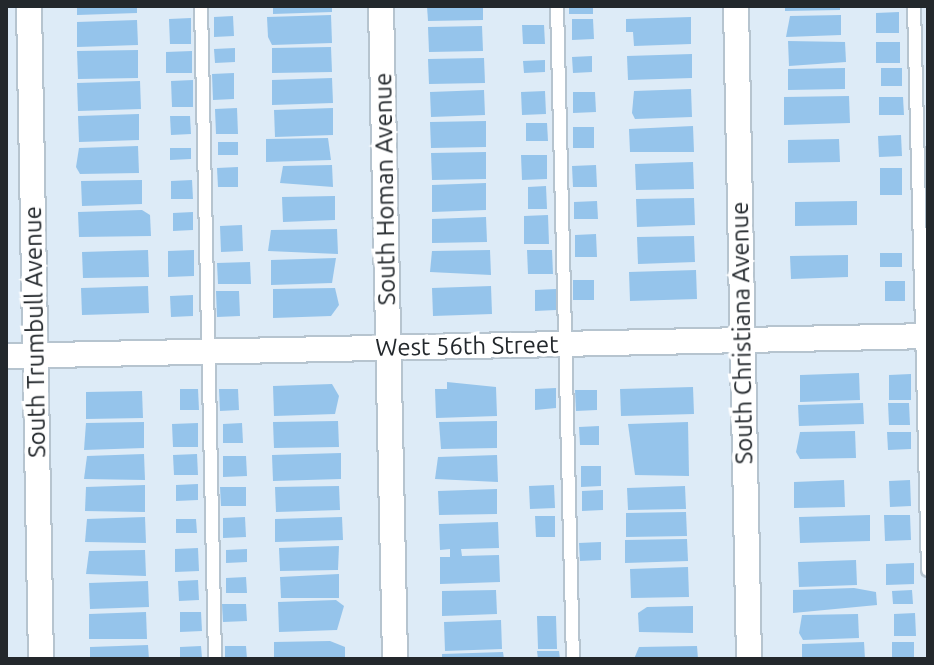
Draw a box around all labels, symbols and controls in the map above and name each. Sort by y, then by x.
street label: South Homan Avenue [369,72,401,306]
street label: South Christiana Avenue [725,201,759,465]
street label: South Trumbull Avenue [18,206,52,458]
street label: West 56th Street [375,330,559,362]

